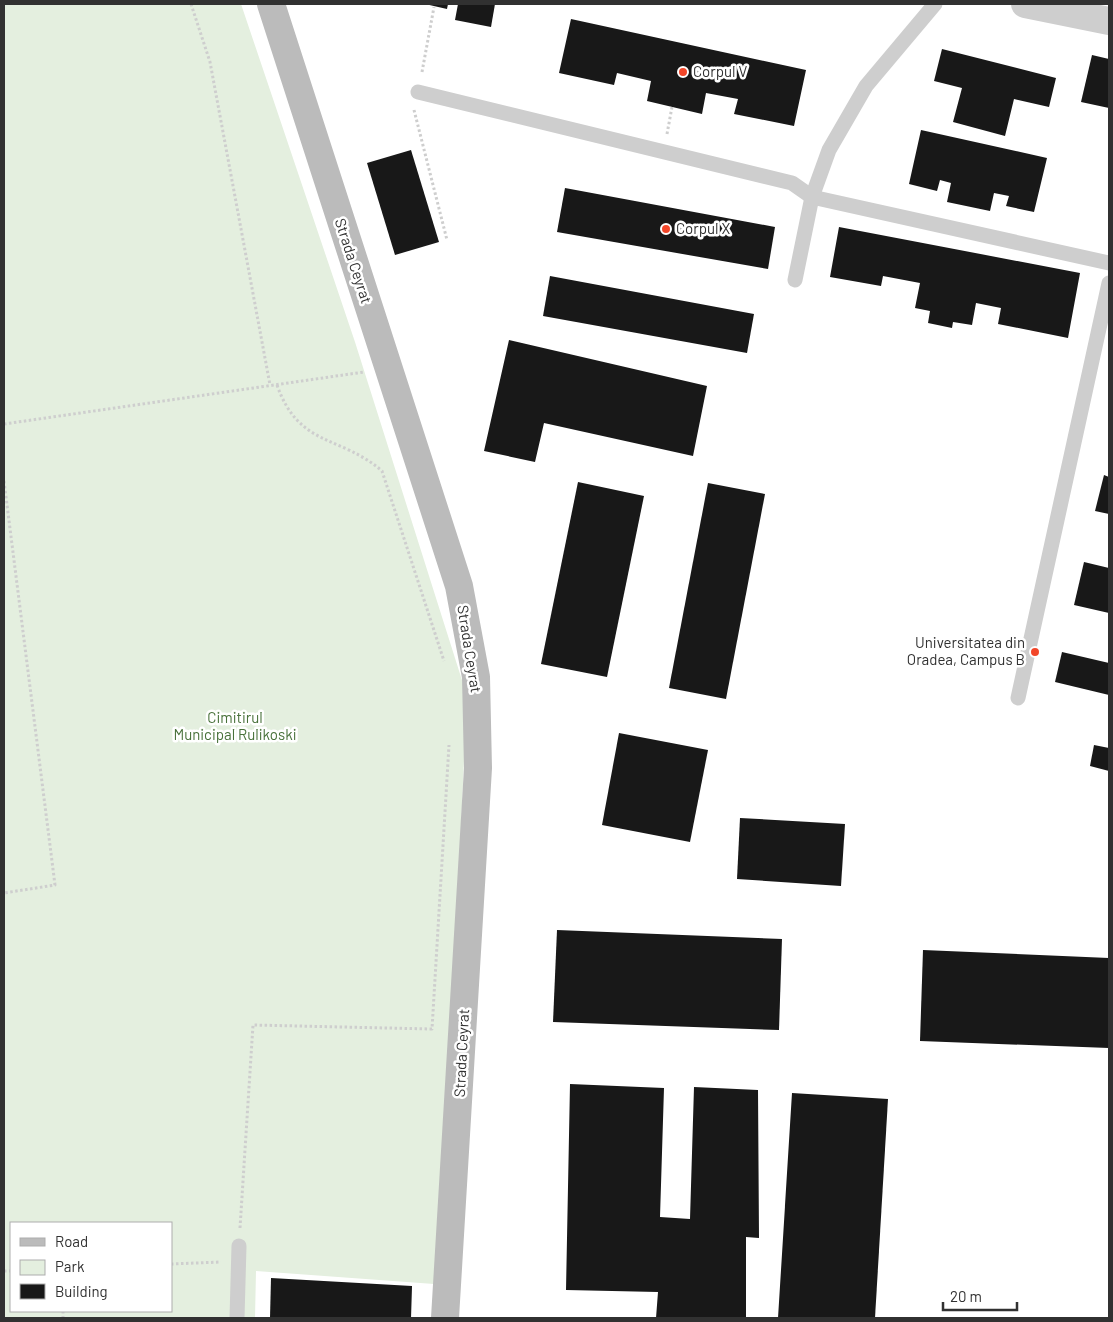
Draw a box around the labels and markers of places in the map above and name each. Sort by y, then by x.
place label: Corpul V [693,62,747,80]
marker: Corpul V [677,66,689,78]
place label: Corpul X [676,219,730,237]
marker: Corpul X [660,223,672,235]
place label: Universitatea din Oradea, Campus B [907,633,1025,668]
marker: Universitatea din Oradea, Campus B [1029,646,1041,658]

